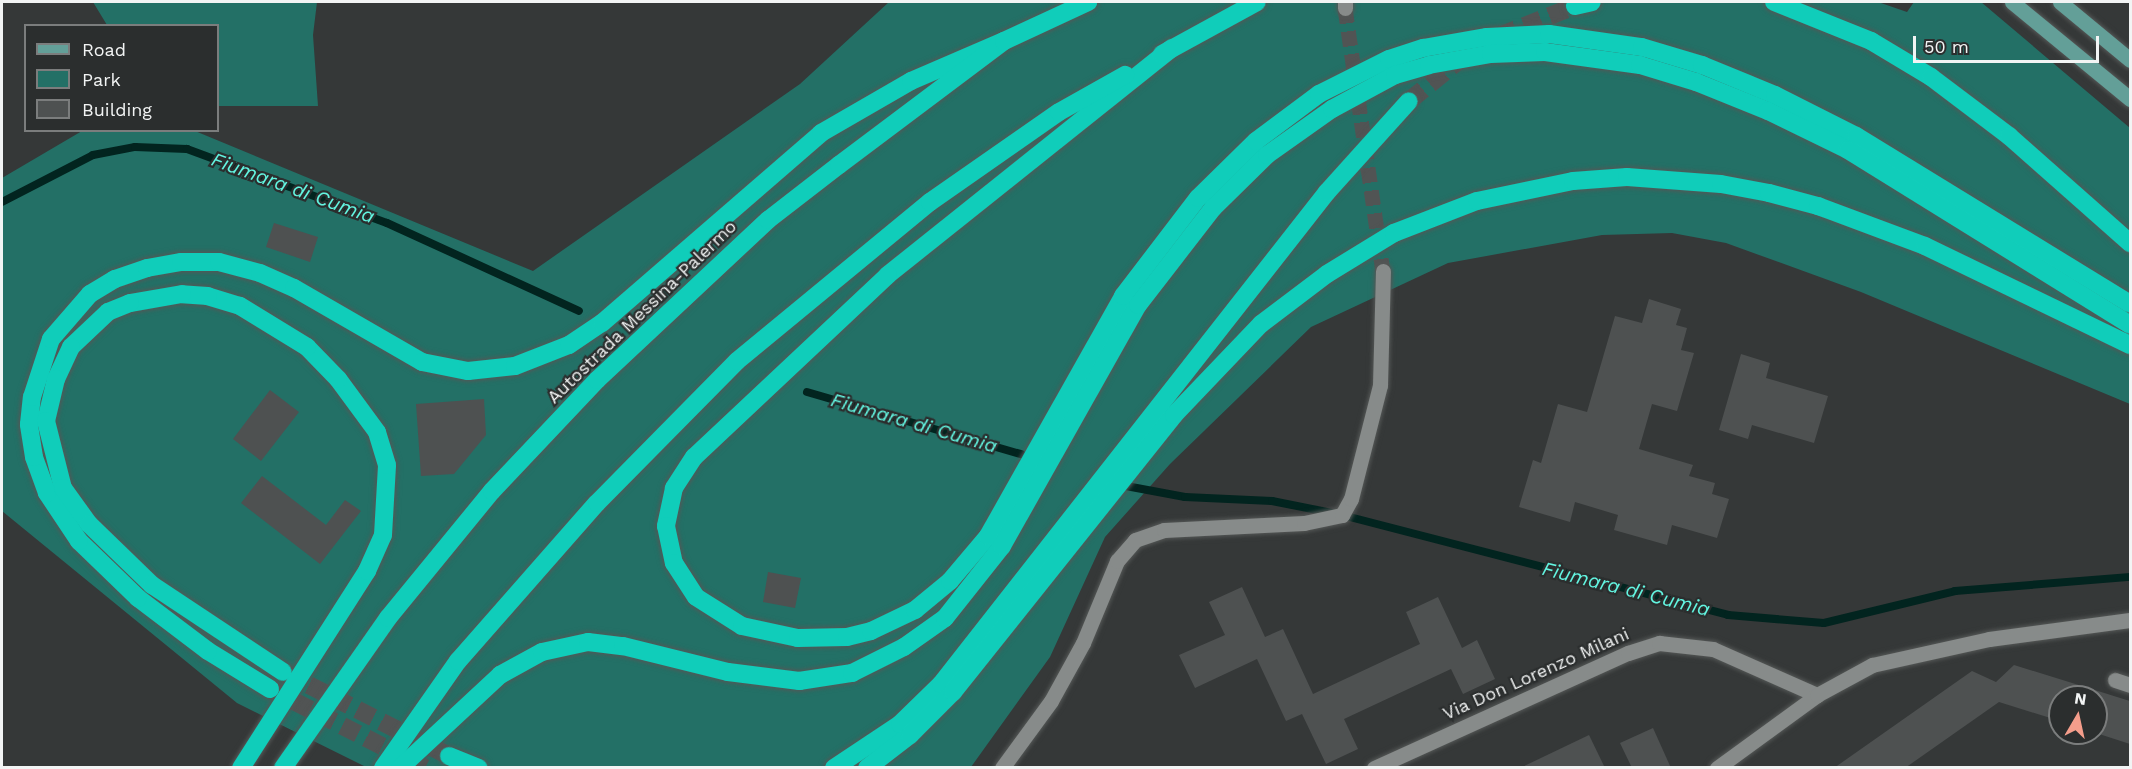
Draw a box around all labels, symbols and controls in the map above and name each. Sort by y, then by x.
legend [24,24,219,132]
scale bar [1916,24,2102,62]
text: 50 m [1924,36,1969,57]
text: Road [82,39,126,60]
text: Park [82,69,121,90]
text: Building [82,99,152,120]
water label: Fiumara di Cumia [208,147,378,229]
street label: Autostrada Messina-Palermo [543,216,741,408]
water label: Fiumara di Cumia [828,388,1000,458]
water label: Fiumara di Cumia [1540,557,1712,621]
street label: Via Don Lorenzo Milani [1439,623,1633,725]
north arrow [2048,685,2108,745]
text: N [2073,688,2088,709]

